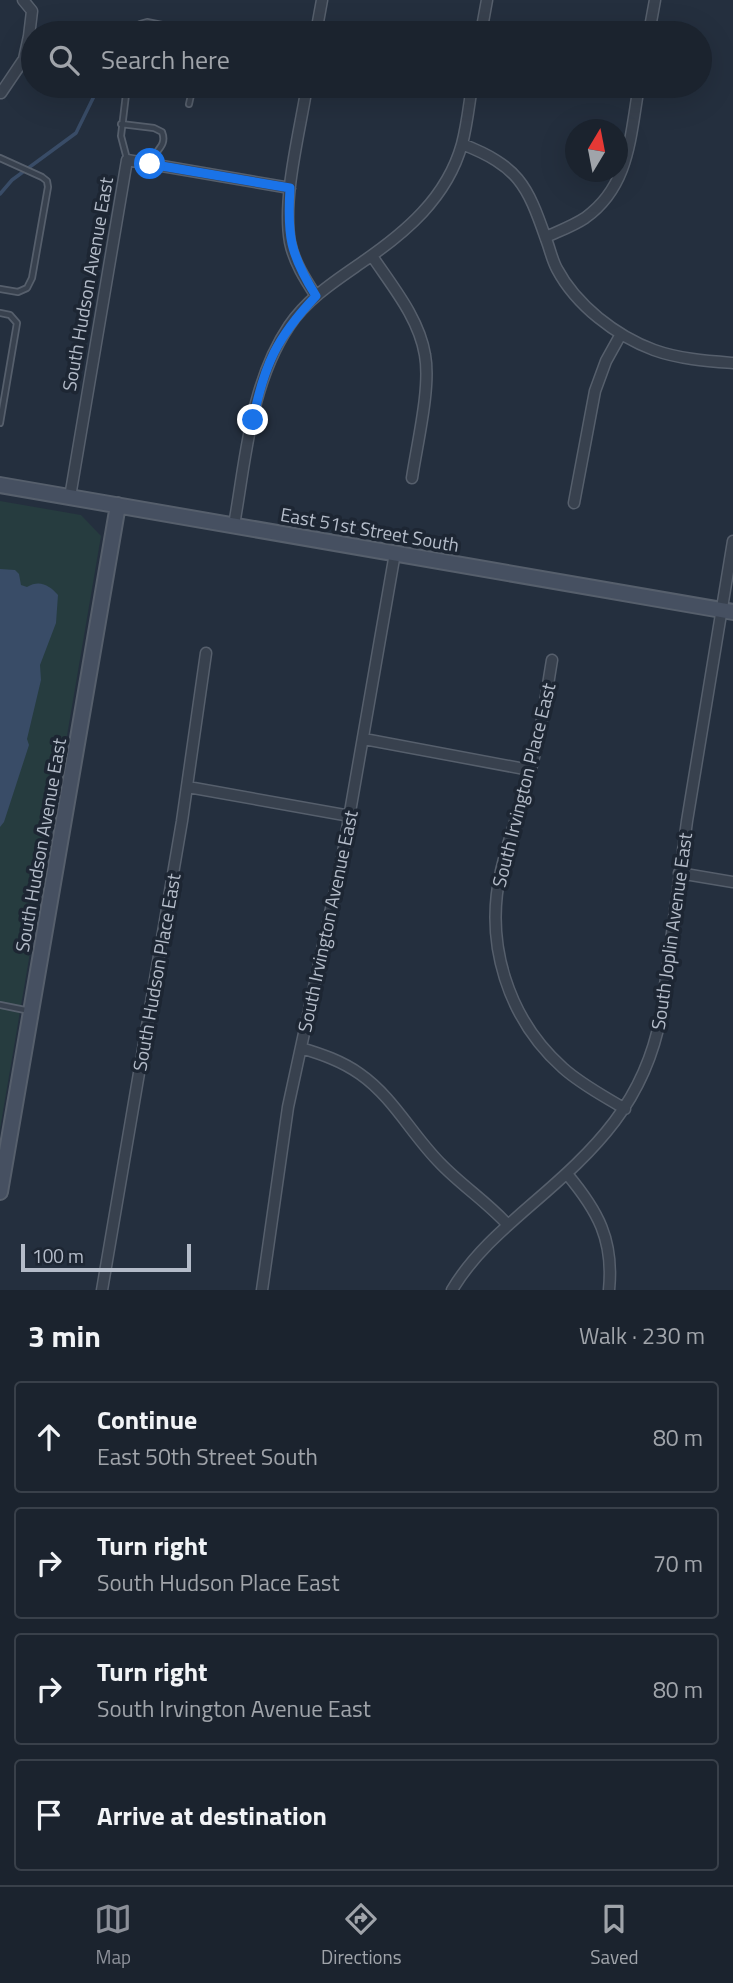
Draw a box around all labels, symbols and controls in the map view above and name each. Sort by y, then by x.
search box [21,21,712,98]
text: Search here [101,40,230,79]
icon: search [45,41,83,79]
north arrow [565,119,628,182]
route start [134,148,165,179]
street label: South Hudson Avenue East [54,174,120,393]
route end [237,404,268,435]
street label: East 51st Street South [278,499,462,559]
street label: South Irvington Place East [484,679,563,890]
street label: South Hudson Avenue East [7,735,73,954]
street label: South Irvington Avenue East [289,807,365,1035]
street label: South Joplin Avenue East [643,830,699,1032]
street label: South Hudson Place East [124,871,188,1073]
scale bar [21,1241,191,1273]
text: 100 m [32,1241,84,1270]
text: 3 min [28,1313,101,1359]
text: Walk · 230 m [579,1318,705,1353]
text: Continue [97,1400,197,1439]
icon: ahead [30,1418,68,1456]
text: 80 m [653,1420,703,1455]
text: East 50th Street South [97,1439,318,1474]
text: Turn right [97,1526,208,1565]
icon: right [30,1544,68,1582]
text: 70 m [653,1546,703,1581]
text: South Hudson Place East [97,1565,340,1600]
text: Turn right [97,1652,208,1691]
icon: right [30,1670,68,1708]
text: 80 m [653,1672,703,1707]
text: South Irvington Avenue East [97,1691,371,1726]
icon: arrive [30,1796,68,1834]
text: Arrive at destination [97,1796,327,1835]
tab: Map [94,1900,132,1971]
tab: Directions [321,1900,402,1971]
tab: Saved [590,1900,639,1971]

